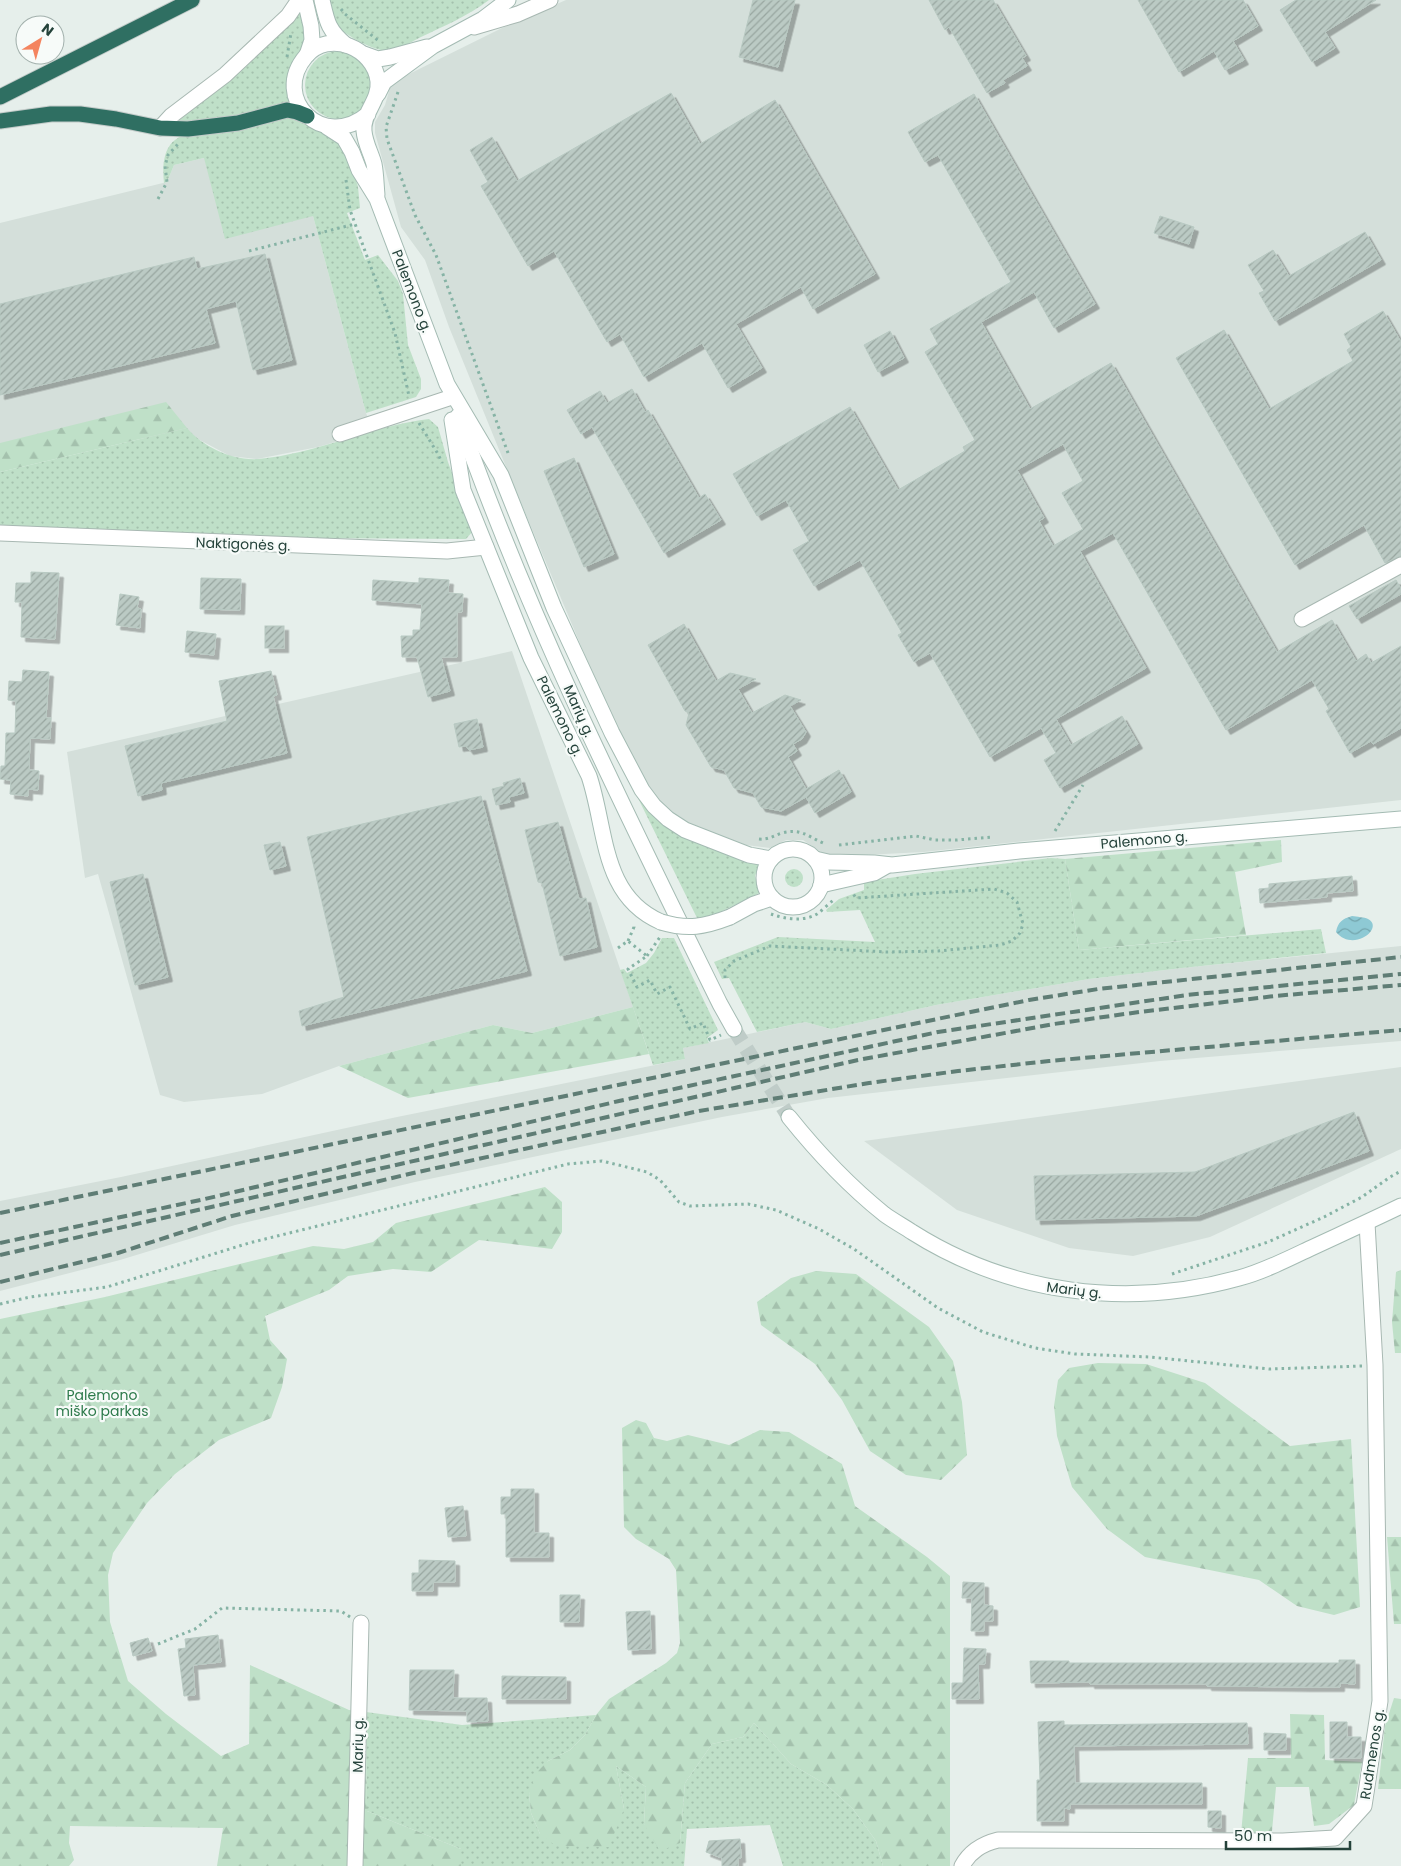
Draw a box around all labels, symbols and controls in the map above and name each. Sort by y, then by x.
north arrow [15,15,65,65]
text: N [38,18,58,41]
street label: Palemono g. [387,247,437,335]
street label: Naktigonės g. [195,532,291,556]
street label: Palemono g. [532,672,588,760]
street label: Marių g. [559,682,599,740]
street label: Palemono g. [1100,826,1188,854]
street label: Marių g. [1045,1277,1103,1303]
park label: Palemono miško parkas [55,1385,149,1421]
street label: Rudmenos g. [1355,1707,1389,1801]
street label: Marių g. [348,1717,368,1773]
scale bar [1226,1818,1350,1850]
text: 50 m [1234,1825,1272,1846]

